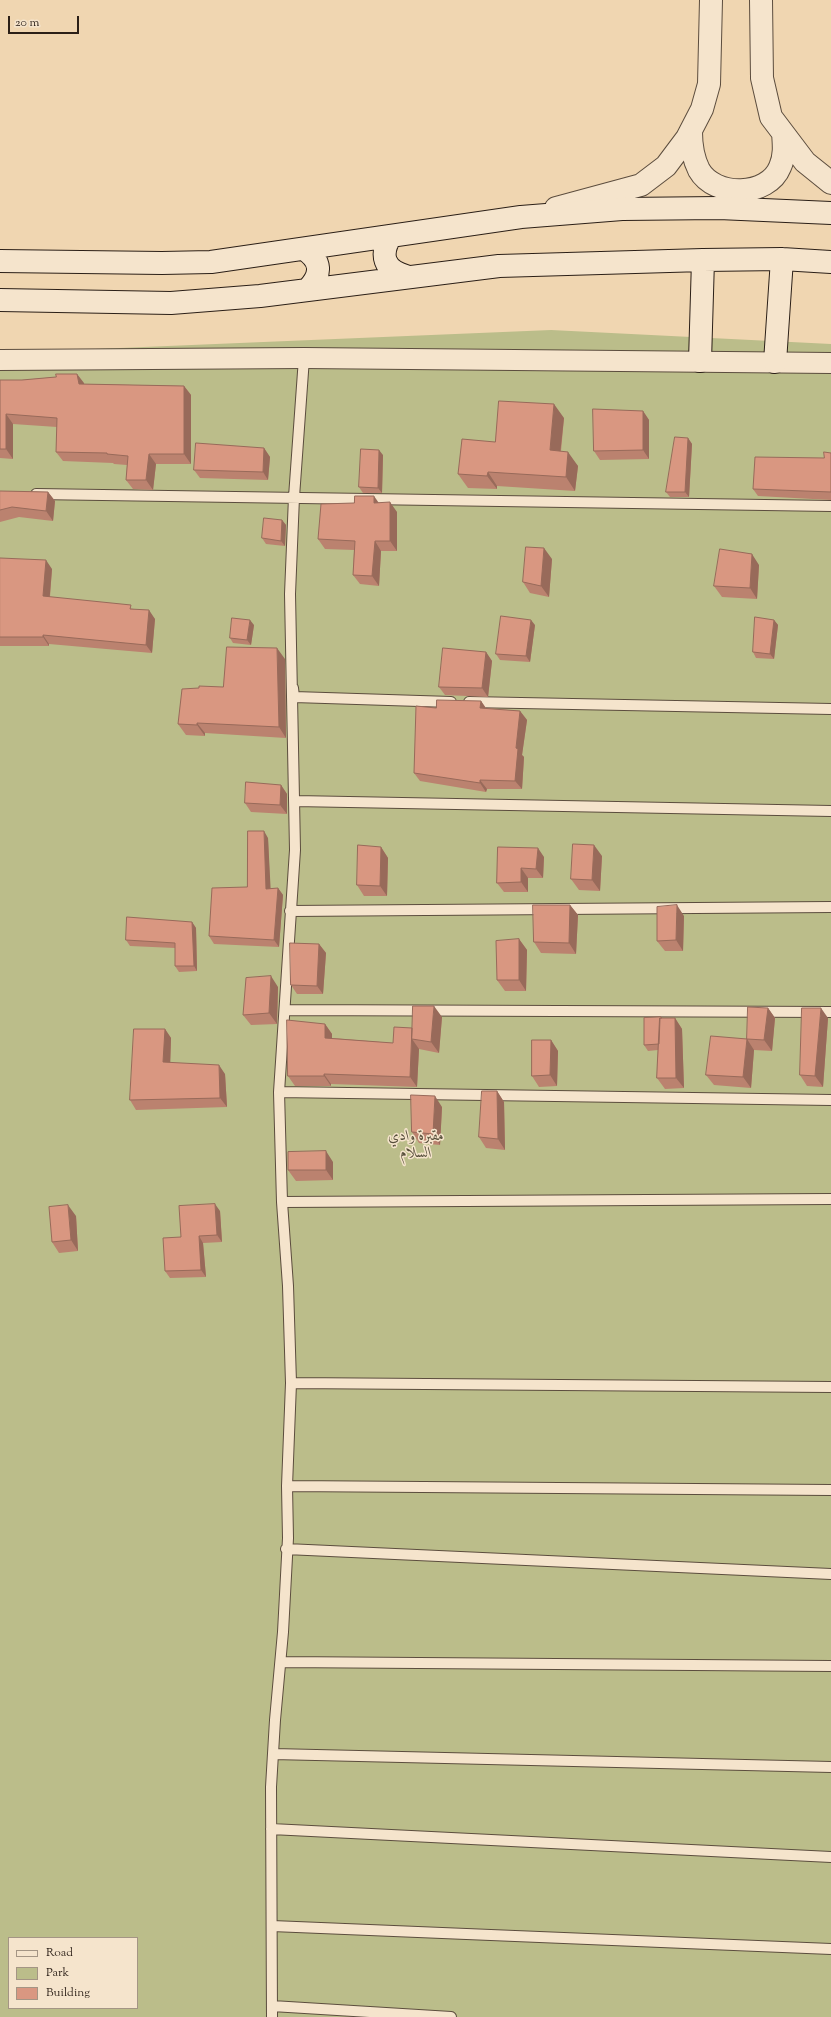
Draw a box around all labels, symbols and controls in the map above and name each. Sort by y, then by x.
scale bar [10,8,81,34]
text: 20 m [15,14,39,32]
park label: مقبرة وادي السلام [388,1128,444,1163]
legend [8,1937,138,2009]
text: Road [46,1944,73,1962]
text: Park [46,1964,69,1982]
text: Building [46,1984,90,2002]

